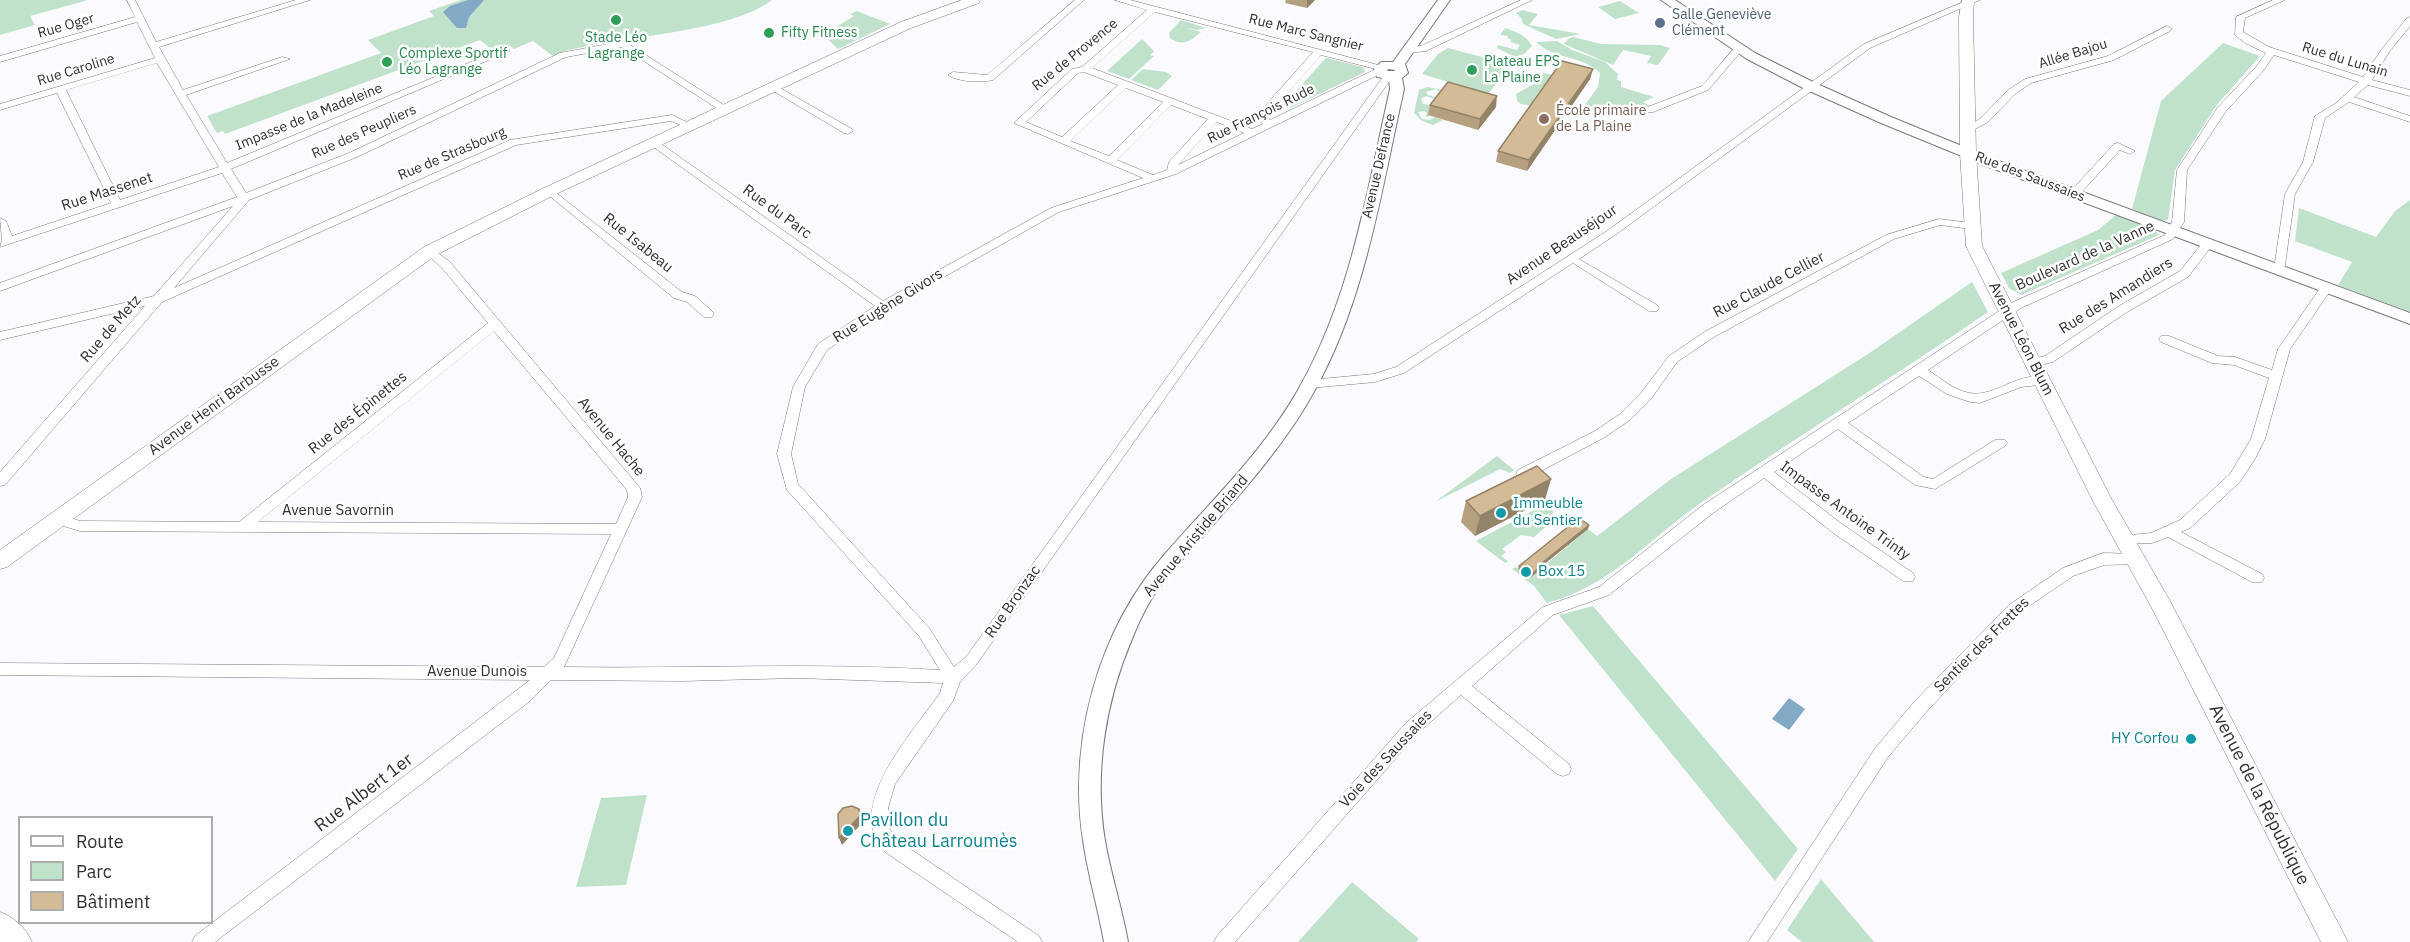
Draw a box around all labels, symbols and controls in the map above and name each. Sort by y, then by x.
place label: Salle Geneviève Clément [1672,7,1772,40]
street label: Rue Oger [36,10,96,42]
street label: Rue Marc Sangnier [1247,11,1365,55]
marker: Stade Léo Lagrange [609,13,623,27]
street label: Rue de Provence [1029,15,1121,95]
marker: Salle Geneviève Clément [1653,16,1667,30]
place label: Fifty Fitness [781,25,857,41]
marker: Fifty Fitness [762,26,776,40]
place label: Stade Léo Lagrange [585,30,647,62]
street label: Allée Bajou [2037,36,2109,72]
street label: Rue du Lunain [2300,39,2390,81]
place label: Complexe Sportif Léo Lagrange [399,46,507,78]
street label: Rue Caroline [35,50,117,90]
place label: Plateau EPS La Plaine [1484,54,1560,86]
marker: Complexe Sportif Léo Lagrange [380,55,394,69]
marker: Plateau EPS La Plaine [1465,63,1479,77]
street label: Impasse de la Madeleine [233,80,385,154]
street label: Rue François Rude [1205,81,1317,147]
street label: Rue des Peupliers [309,101,419,163]
place label: École primaire de La Plaine [1556,103,1646,136]
street label: Avenue Defrance [1359,112,1399,220]
marker: École primaire de La Plaine [1537,112,1551,126]
street label: Rue de Strasbourg [396,124,508,184]
street label: Rue des Saussaies [1973,148,2087,206]
street label: Rue Massenet [59,169,155,215]
street label: Rue du Parc [739,181,815,243]
street label: Avenue Beauséjour [1503,201,1621,289]
street label: Rue Isabeau [599,209,677,277]
street label: Boulevard de la Vanne [2013,217,2157,295]
street label: Rue Claude Cellier [1710,248,1828,322]
street label: Rue des Amandiers [2056,254,2176,338]
street label: Rue Eugène Givors [830,265,946,347]
street label: Avenue Léon Blum [1985,279,2057,399]
street label: Rue de Metz [77,292,145,366]
street label: Avenue Henri Barbusse [145,353,283,459]
street label: Rue des Épinettes [305,368,411,458]
street label: Avenue Hache [574,394,648,480]
street label: Impasse Antoine Trinty [1776,458,1914,564]
street label: Avenue Aristide Briand [1140,471,1252,601]
place label: Immeuble du Sentier [1513,495,1583,530]
street label: Avenue Savornin [282,502,394,520]
marker: Immeuble du Sentier [1494,506,1508,520]
street label: Rue Bronzac [981,562,1045,642]
place label: Box 15 [1538,563,1585,581]
marker: Box 15 [1519,565,1533,579]
street label: Sentier des Frettes [1931,594,2033,696]
street label: Avenue Dunois [427,663,527,681]
street label: Avenue de la République [2204,701,2314,889]
street label: Voie des Saussaies [1336,706,1436,812]
place label: HY Corfou [2111,730,2179,748]
marker: HY Corfou [2184,732,2198,746]
street label: Rue Albert 1er [311,749,417,837]
place label: Pavillon du Château Larroumès [860,810,1018,852]
legend [18,816,213,924]
marker: Pavillon du Château Larroumès [841,824,855,838]
text: Route [76,830,124,853]
text: Parc [76,860,112,883]
text: Bâtiment [76,890,150,913]

